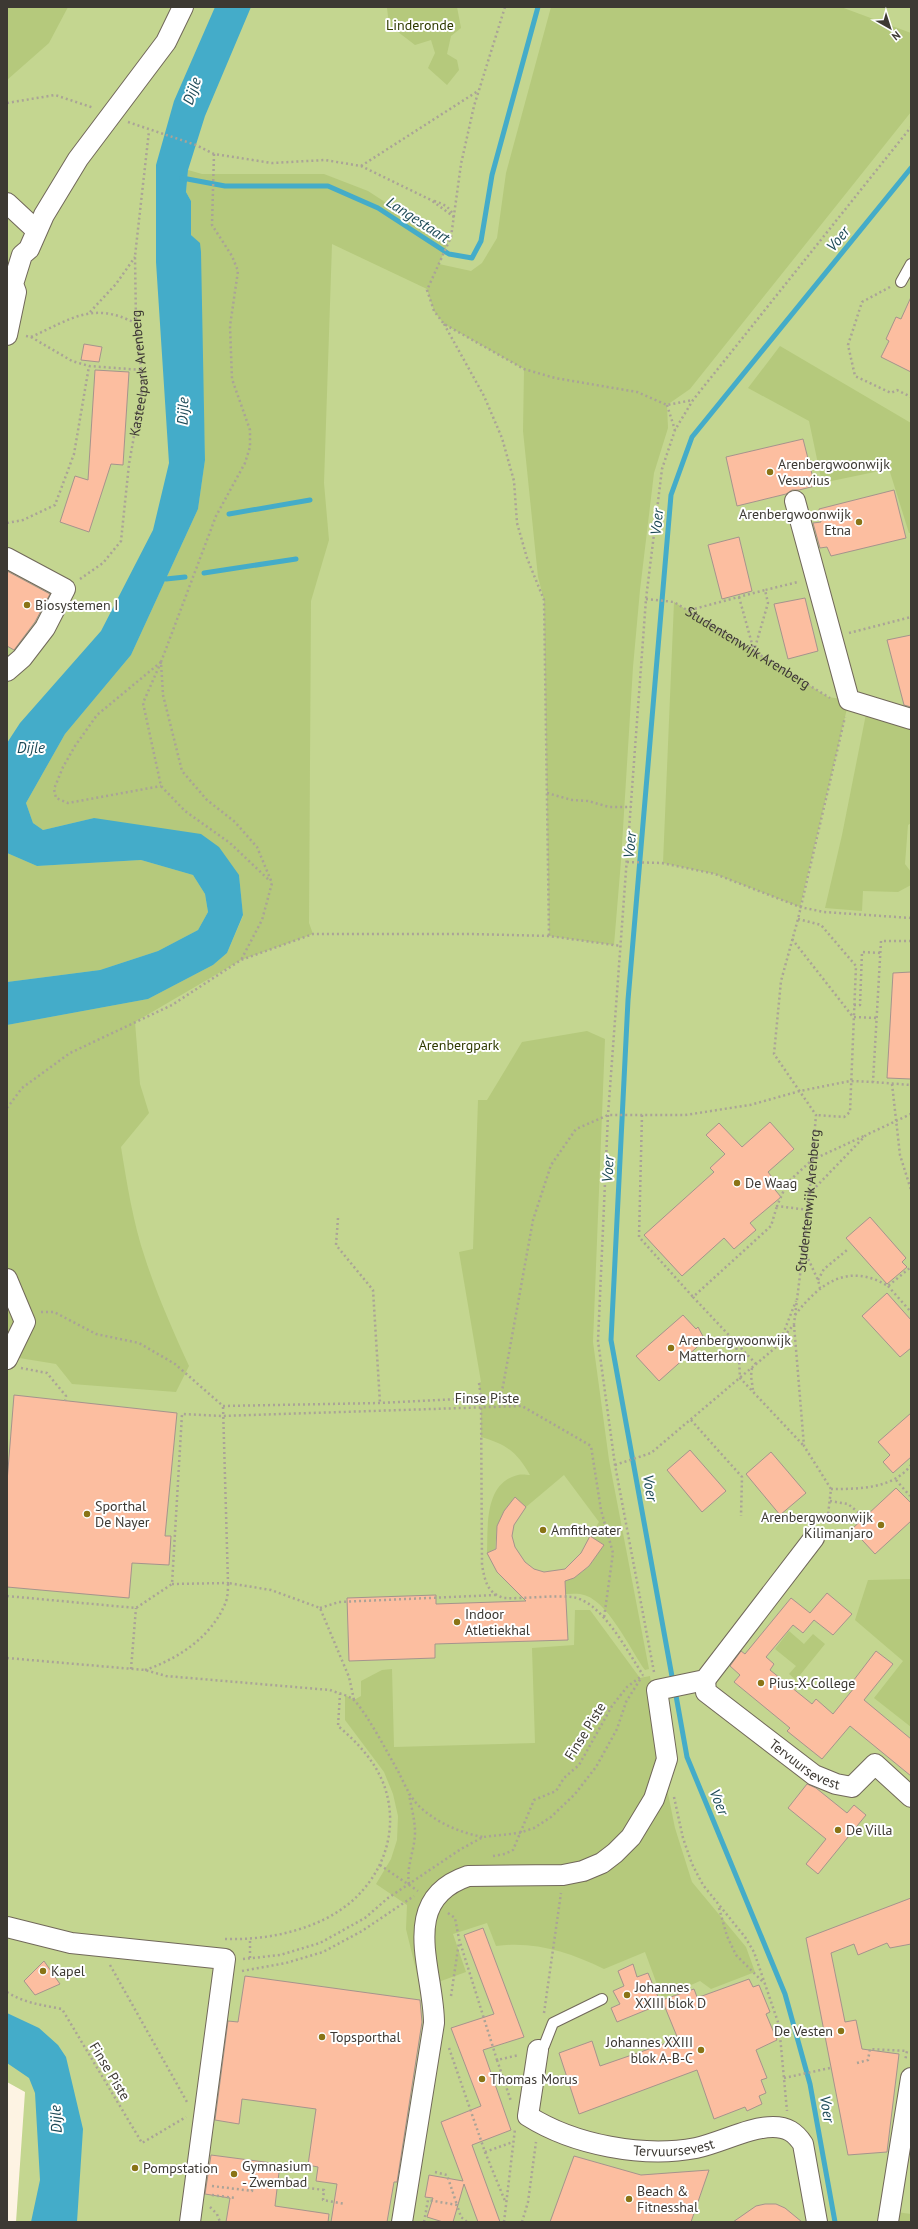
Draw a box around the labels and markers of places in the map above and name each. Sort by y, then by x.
place label: Arenbergwoonwijk Vesuvius [777,455,890,489]
marker: Arenbergwoonwijk Vesuvius [765,467,775,477]
place label: Arenbergwoonwijk Etna [739,505,851,539]
marker: Arenbergwoonwijk Etna [854,517,864,527]
place label: Biosystemen I [35,596,118,614]
marker: Biosystemen I [22,600,32,610]
place label: De Waag [745,1174,797,1192]
marker: De Waag [732,1178,742,1188]
place label: Arenbergwoonwijk Matterhorn [679,1331,791,1365]
marker: Arenbergwoonwijk Matterhorn [666,1343,676,1353]
place label: Sporthal De Nayer [95,1497,150,1531]
place label: Arenbergwoonwijk Kilimanjaro [761,1508,873,1542]
marker: Sporthal De Nayer [82,1509,92,1519]
marker: Arenbergwoonwijk Kilimanjaro [876,1520,886,1530]
place label: Amfitheater [551,1521,621,1539]
marker: Amfitheater [538,1525,548,1535]
place label: Indoor Atletiekhal [465,1605,530,1639]
marker: Indoor Atletiekhal [452,1617,462,1627]
place label: Pius-X-College [769,1674,855,1692]
marker: Pius-X-College [756,1678,766,1688]
place label: De Villa [846,1821,892,1839]
marker: De Villa [833,1825,843,1835]
place label: Kapel [51,1962,85,1980]
marker: Kapel [38,1966,48,1976]
place label: Johannes XXIII blok D [634,1978,706,2012]
marker: Johannes XXIII blok D [622,1990,632,2000]
place label: De Vesten [774,2022,833,2040]
marker: De Vesten [836,2026,846,2036]
place label: Topsporthal [330,2028,401,2046]
marker: Topsporthal [317,2032,327,2042]
place label: Johannes XXIII blok A-B-C [605,2033,693,2067]
marker: Johannes XXIII blok A-B-C [696,2045,706,2055]
place label: Thomas Morus [490,2070,578,2088]
marker: Thomas Morus [477,2074,487,2084]
place label: Gymnasium - Zwembad [242,2157,312,2191]
place label: Pompstation [143,2159,218,2177]
marker: Pompstation [130,2163,140,2173]
marker: Gymnasium - Zwembad [229,2169,239,2179]
place label: Beach & Fitnesshal [637,2182,698,2216]
marker: Beach & Fitnesshal [624,2194,634,2204]

